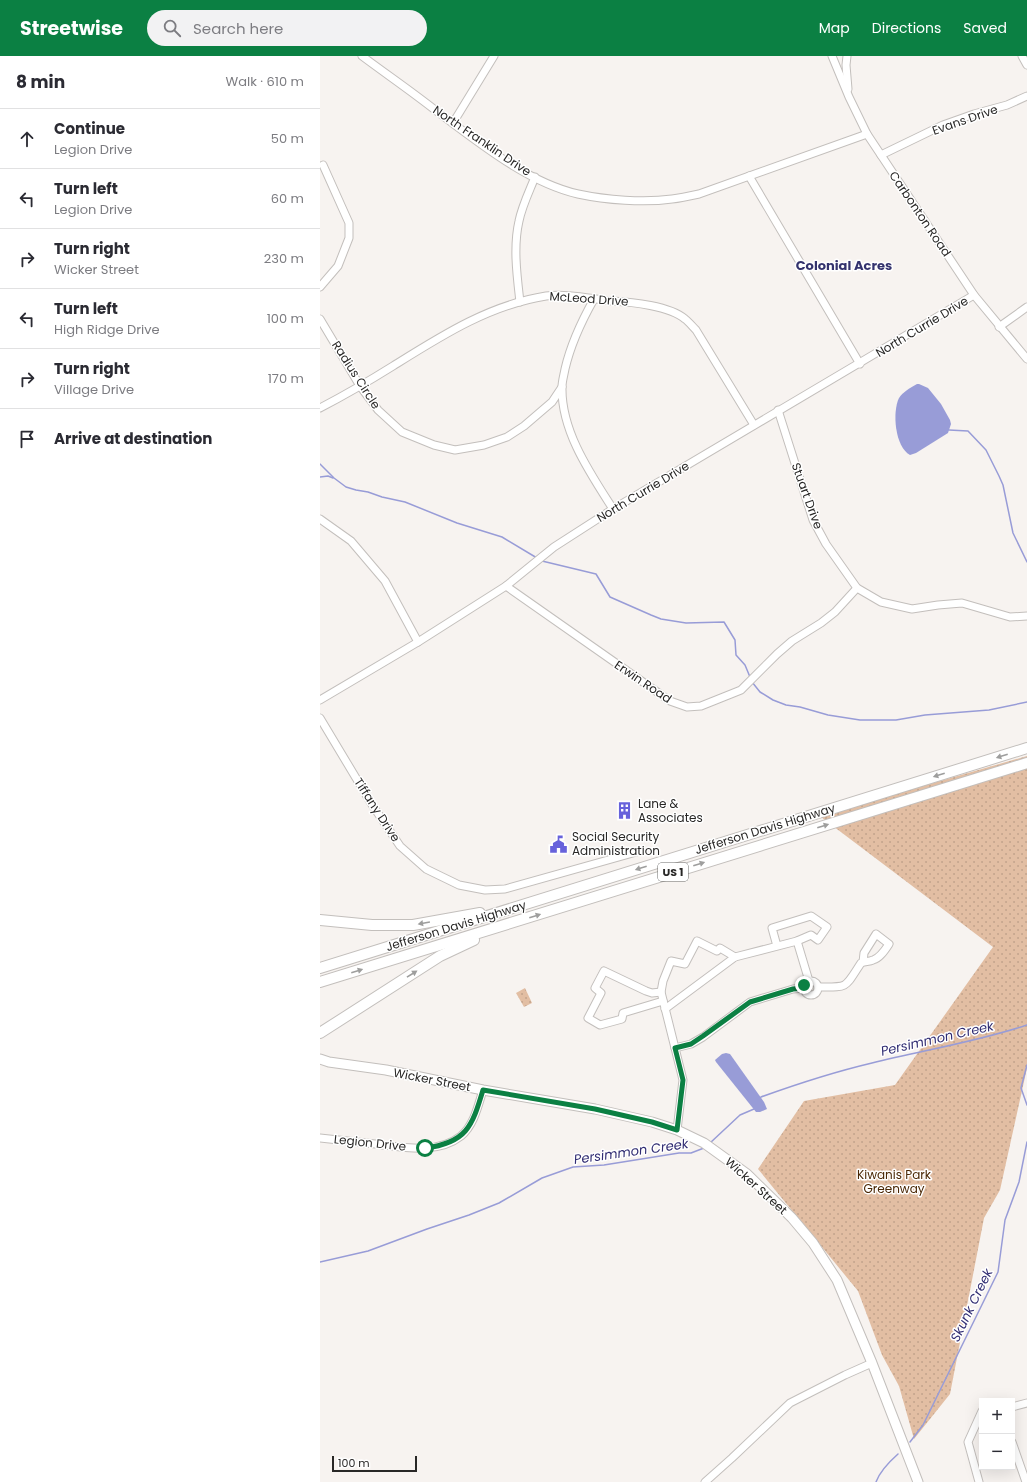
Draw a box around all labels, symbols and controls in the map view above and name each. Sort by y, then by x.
search box [147,10,427,46]
text: Streetwise [20,15,123,42]
icon: search [161,17,183,39]
text: Search here [193,18,283,39]
text: Map [819,18,850,38]
text: Directions [872,18,941,38]
text: Saved [963,18,1007,38]
text: 8 min [16,70,65,94]
text: Walk · 610 m [225,72,304,91]
street label: Evans Drive [930,100,1000,139]
street label: North Franklin Drive [430,101,535,180]
text: Continue [54,118,125,139]
icon: ahead [16,128,38,150]
text: 50 m [271,129,304,148]
text: Legion Drive [54,140,132,159]
street label: Carbonton Road [886,168,955,260]
text: Turn left [54,178,118,199]
icon: left [16,188,38,210]
text: 60 m [271,189,304,208]
text: Legion Drive [54,200,132,219]
text: Turn right [54,238,130,259]
icon: right [16,248,38,270]
text: 230 m [264,249,304,268]
district label: Colonial Acres [796,256,892,275]
text: Wicker Street [54,260,139,279]
street label: McLeod Drive [549,287,629,310]
street label: North Currie Drive [872,292,971,361]
text: Turn left [54,298,118,319]
icon: left [16,308,38,330]
text: 100 m [267,309,304,328]
text: High Ridge Drive [54,320,160,339]
street label: Radius Circle [328,337,385,412]
text: Turn right [54,358,130,379]
icon: right [16,368,38,390]
text: 170 m [268,369,304,388]
text: Village Drive [54,380,134,399]
icon: arrive [16,428,38,450]
text: Arrive at destination [54,428,212,449]
street label: North Currie Drive [593,457,692,526]
street label: Stuart Drive [788,460,827,531]
street label: Erwin Road [611,656,675,707]
one-way arrow [995,753,1007,759]
one-way arrow [933,772,945,778]
street label: Tiffany Drive [350,774,404,845]
place label: Lane & Associates [638,795,703,826]
street label: Jefferson Davis Highway [693,799,837,858]
building icon: Lane & Associates [615,801,635,821]
one-way arrow [818,823,830,829]
place label: Social Security Administration [572,828,660,859]
public building icon: Social Security Administration [549,834,569,854]
one-way arrow [693,861,705,867]
road number: US 1 [658,863,688,881]
one-way arrow [635,865,647,871]
street label: Jefferson Davis Highway [384,896,528,955]
one-way arrow [529,913,541,919]
one-way arrow [418,920,430,926]
one-way arrow [352,968,364,974]
one-way arrow [407,970,417,978]
route end [795,976,813,994]
water label: Persimmon Creek [879,1016,997,1061]
street label: Wicker Street [392,1064,472,1095]
street label: Legion Drive [333,1130,407,1155]
water label: Persimmon Creek [573,1134,691,1169]
route start [416,1139,434,1157]
street label: Wicker Street [722,1153,791,1218]
park label: Kiwanis Park Greenway [857,1166,932,1197]
water label: Skunk Creek [946,1264,998,1345]
map controls [979,1398,1015,1470]
button: + [979,1398,1015,1434]
button: − [979,1434,1015,1470]
scale bar [332,1454,417,1473]
text: 100 m [338,1455,370,1471]

